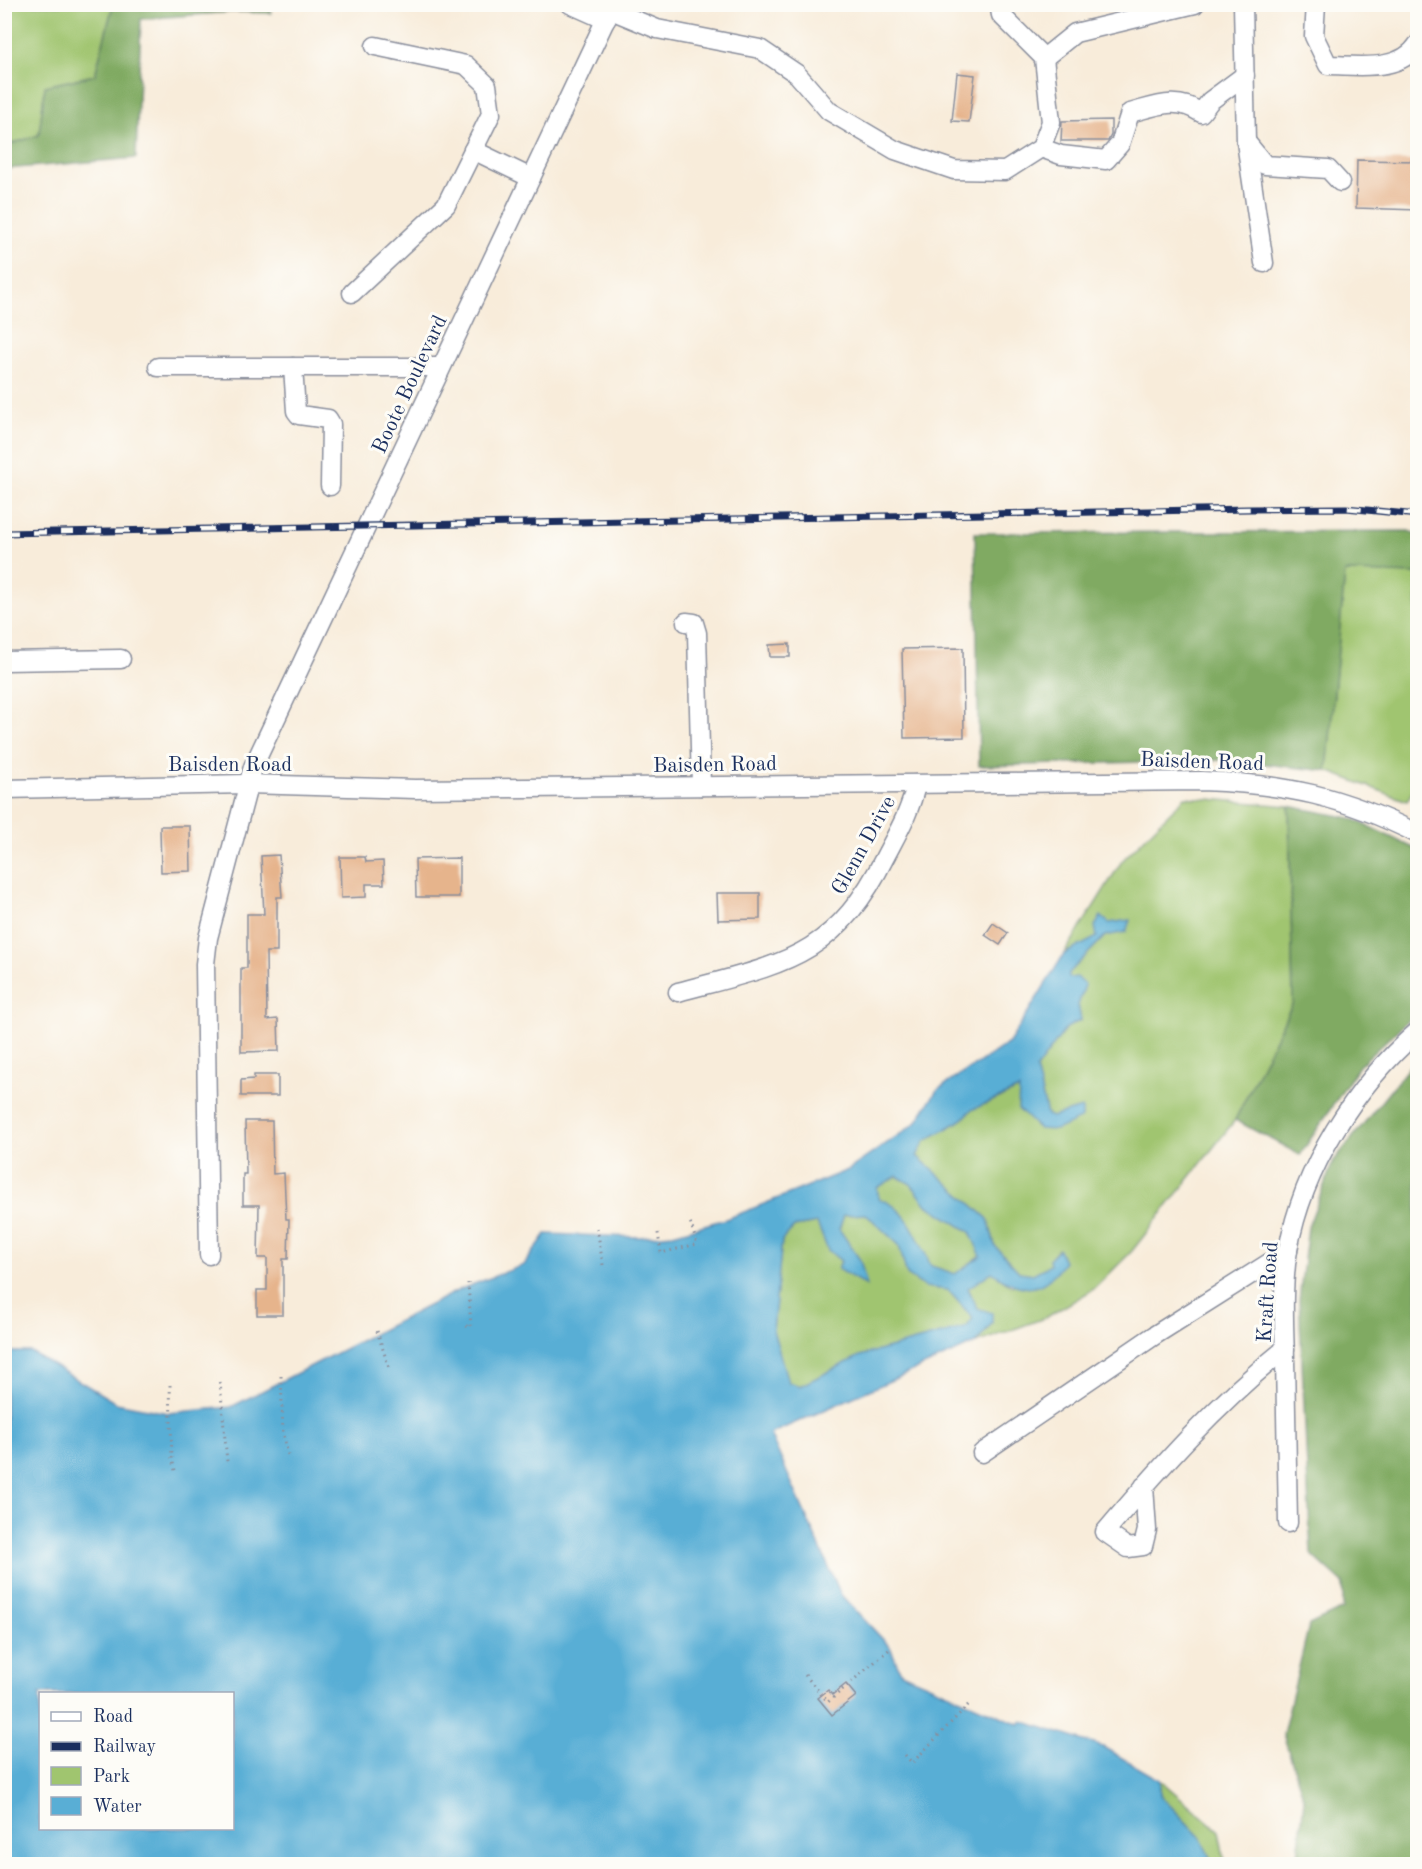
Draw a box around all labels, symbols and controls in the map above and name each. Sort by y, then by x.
street label: Boote Boulevard [369,312,452,457]
street label: Baisden Road [1139,750,1264,775]
street label: Baisden Road [653,754,777,777]
street label: Baisden Road [168,755,292,776]
street label: Glenn Drive [829,793,900,899]
street label: Kraft Road [1254,1241,1283,1344]
legend [39,1692,234,1830]
text: Road [93,1708,133,1726]
text: Railway [93,1738,156,1756]
text: Park [93,1768,130,1786]
text: Water [93,1798,142,1816]

